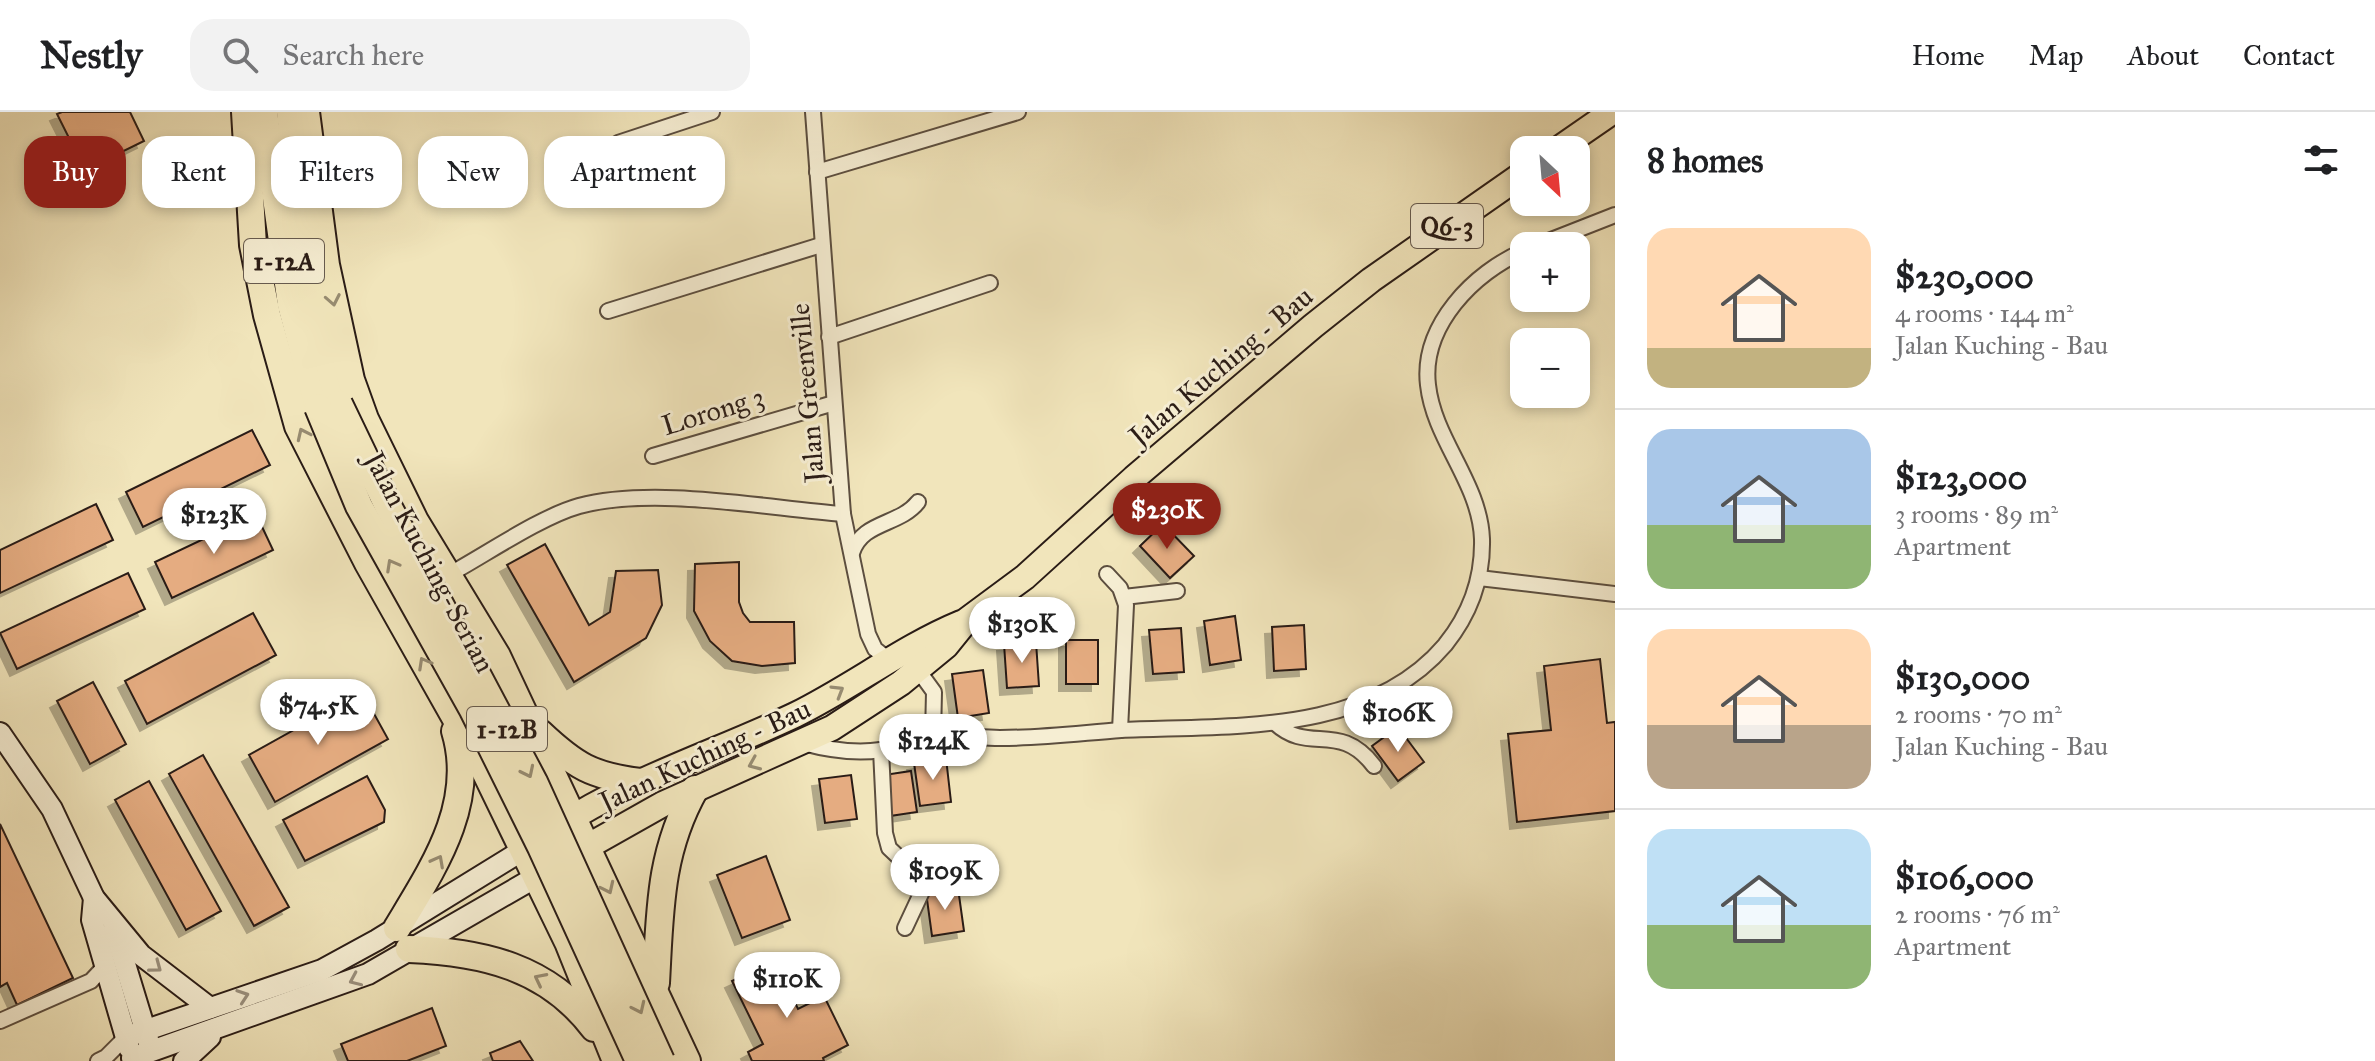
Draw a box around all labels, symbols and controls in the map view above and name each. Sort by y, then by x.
search box [190,19,750,91]
text: Nestly [40,32,142,78]
icon: search [218,33,262,77]
text: Search here [282,37,424,73]
text: Home [1912,38,1985,73]
text: Map [2029,38,2083,73]
text: About [2127,38,2199,73]
text: Contact [2243,38,2335,73]
chip: Buy [24,136,126,208]
chip: Rent [142,136,255,208]
chip: Filters [271,136,402,208]
chip: New [418,136,528,208]
chip: Apartment [544,136,725,208]
north arrow [1510,136,1590,216]
map controls [1510,136,1590,408]
icon: filters [2299,138,2343,182]
text: 8 homes [1647,140,1763,181]
road number: Q6-3 [1411,204,1483,248]
button: + [1510,232,1590,312]
road number: 1-12A [244,239,324,283]
text: $230,000 [1895,256,2034,297]
icon: home [1711,260,1807,356]
street label: Jalan Kuching - Bau [1120,279,1320,455]
one-way arrow [323,293,340,307]
text: 4 rooms · 144 m² [1895,297,2074,329]
street label: Jalan Greenville [782,302,833,487]
button: − [1510,328,1590,408]
text: Jalan Kuching - Bau [1895,329,2108,361]
street label: Lorong 3 [658,379,768,443]
one-way arrow [296,427,312,442]
street label: Jalan Kuching-Serian [356,443,503,678]
text: $123,000 [1895,457,2027,498]
icon: home [1711,461,1807,557]
pin: $230K [1111,483,1223,551]
pin: $123K [158,488,270,556]
text: $230K [1131,493,1203,525]
text: $123K [180,498,248,530]
text: 3 rooms · 89 m² [1895,498,2058,530]
text: Apartment [1895,530,2011,562]
one-way arrow [386,560,402,574]
pin: $130K [966,597,1078,665]
text: $130K [987,607,1057,639]
one-way arrow [419,657,434,672]
text: $130,000 [1895,657,2030,698]
icon: home [1711,661,1807,757]
pin: $74.5K [253,679,383,747]
one-way arrow [829,685,844,701]
pin: $106K [1342,686,1454,754]
text: $74.5K [278,689,358,721]
street label: Jalan Kuching - Bau [591,691,816,821]
text: $106K [1362,696,1434,728]
text: 2 rooms · 70 m² [1895,698,2062,730]
road number: 1-12B [467,707,547,751]
pin: $124K [877,714,989,782]
text: $124K [897,724,969,756]
text: Jalan Kuching - Bau [1895,730,2108,762]
one-way arrow [748,755,762,771]
one-way arrow [519,764,534,779]
pin: $109K [889,844,1001,912]
text: $109K [908,854,982,886]
one-way arrow [428,855,443,870]
text: $106,000 [1895,857,2034,898]
icon: home [1711,861,1807,957]
one-way arrow [598,879,614,894]
text: 2 rooms · 76 m² [1895,898,2060,930]
text: Apartment [1895,930,2011,962]
pin: $110K [731,952,843,1020]
one-way arrow [147,957,162,971]
text: $110K [752,962,822,994]
one-way arrow [349,970,363,986]
one-way arrow [533,974,548,989]
one-way arrow [236,990,250,1006]
one-way arrow [629,999,645,1014]

